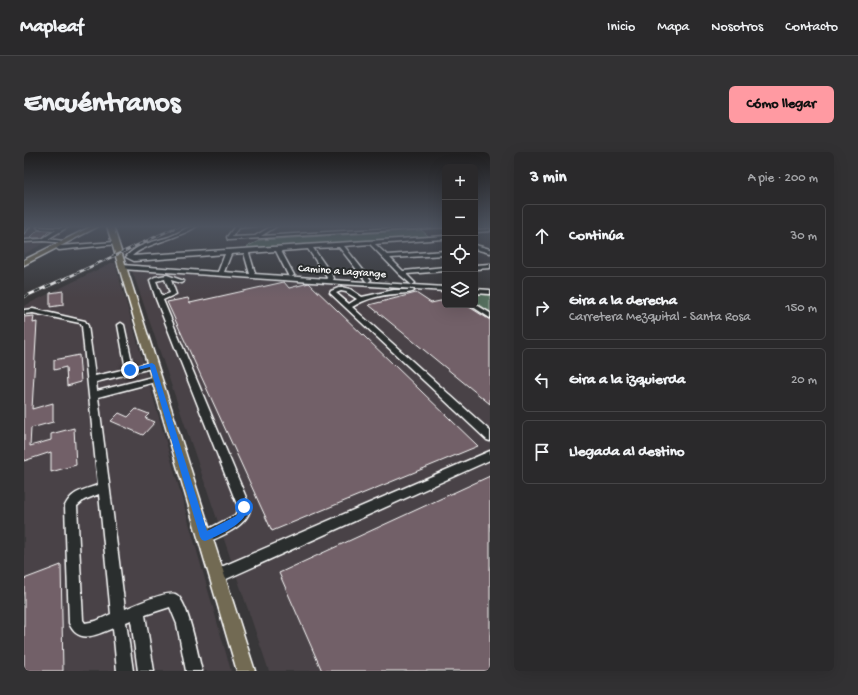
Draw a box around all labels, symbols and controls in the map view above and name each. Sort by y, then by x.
text: Mapleaf [20,16,83,39]
text: Inicio [607,19,635,36]
text: Mapa [657,19,689,36]
text: Nosotros [711,19,763,36]
text: Contacto [785,19,838,36]
button: Cómo llegar [729,86,834,123]
text: Encuéntranos [24,88,180,121]
map controls [442,164,478,308]
button: + [442,164,478,200]
text: 3 min [530,168,567,188]
text: A pie · 200 m [748,171,818,186]
button: − [442,200,478,236]
icon: ahead [531,225,553,247]
text: Continúa [569,227,624,245]
text: 30 m [791,229,817,244]
button: locate [442,236,478,272]
street label: Camino a Lagrange [298,263,387,281]
button: layers [442,272,478,308]
text: Gira a la derecha [569,292,677,310]
icon: right [531,297,553,319]
text: 150 m [785,301,817,316]
text: Carretera Mezquital - Santa Rosa [569,310,750,325]
route end [121,361,139,379]
icon: left [531,369,553,391]
text: Gira a la izquierda [569,371,685,389]
text: 20 m [791,373,817,388]
icon: arrive [531,441,553,463]
text: Llegada al destino [569,443,685,461]
route start [235,498,253,516]

